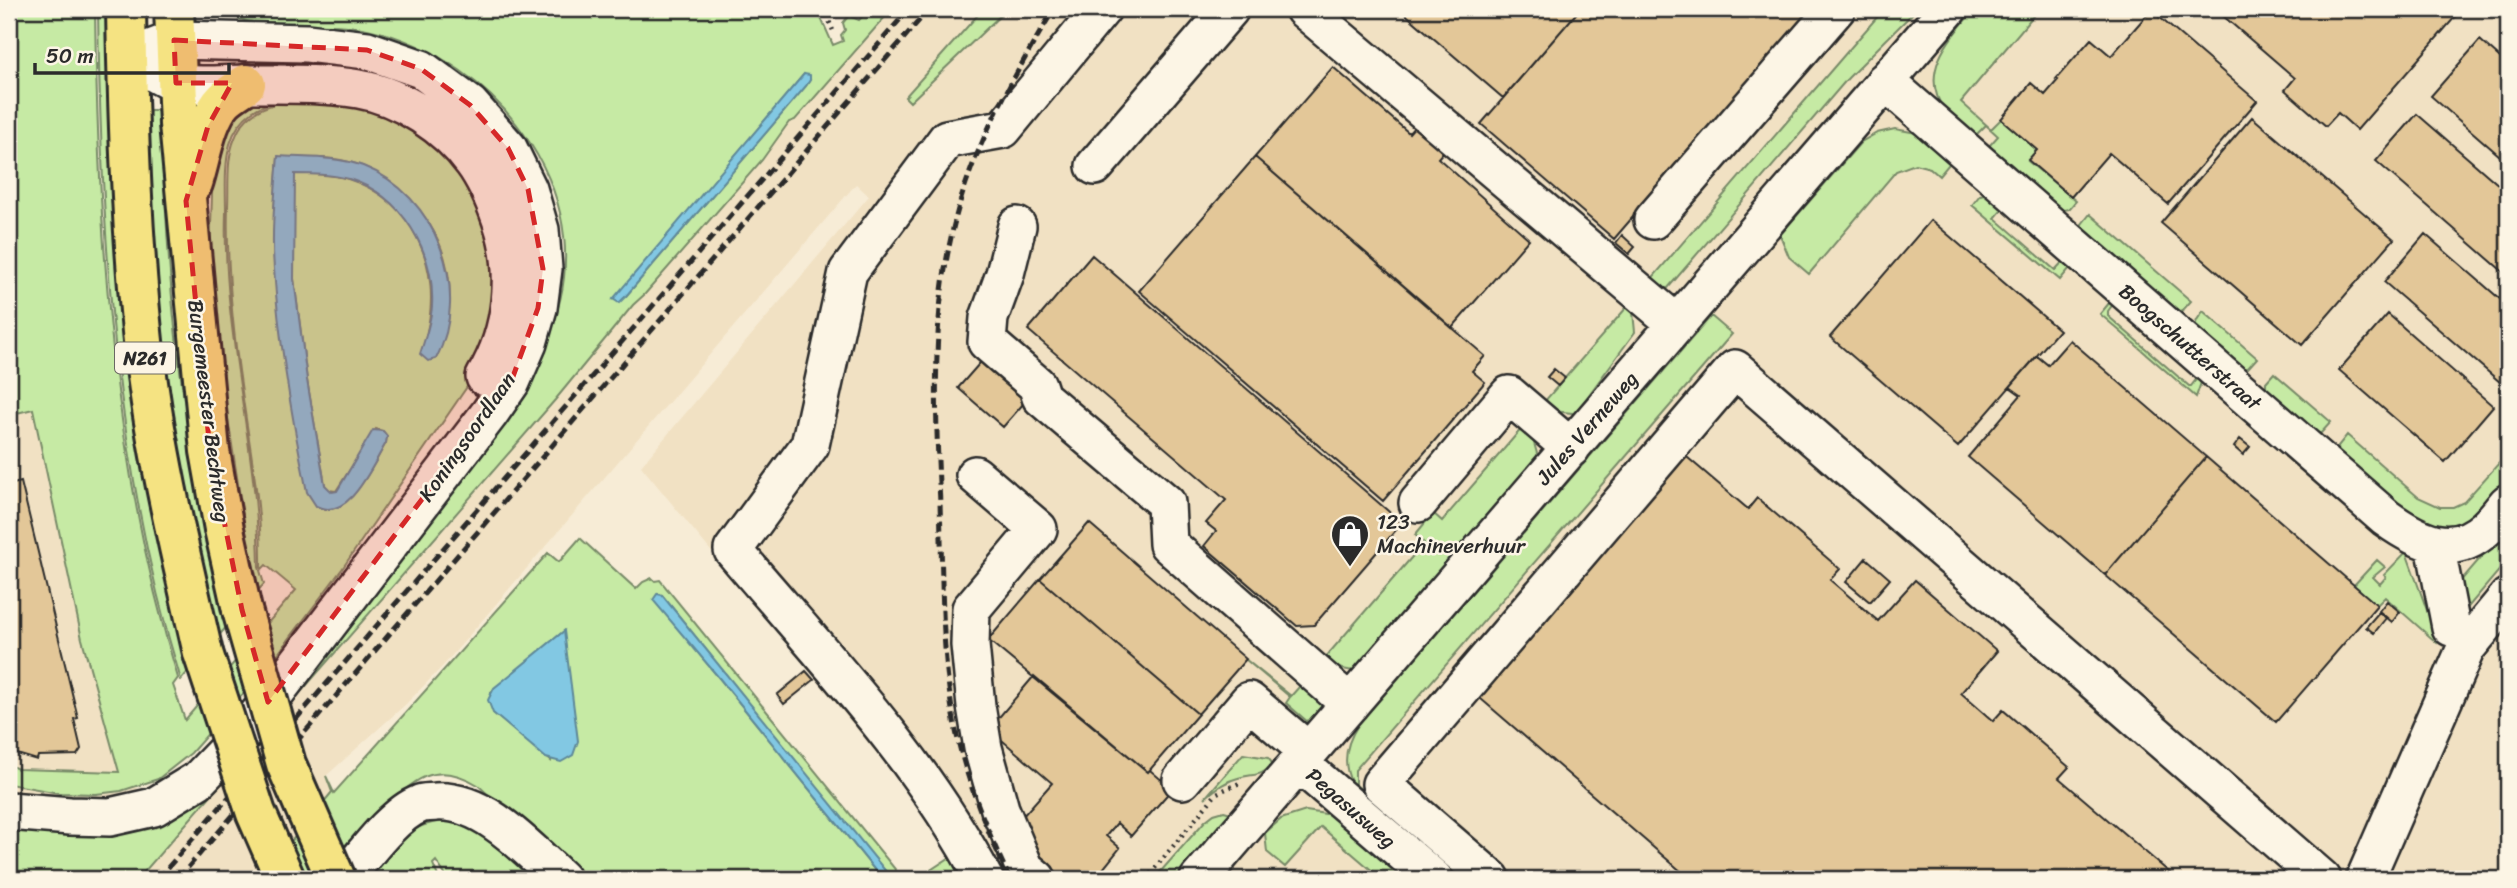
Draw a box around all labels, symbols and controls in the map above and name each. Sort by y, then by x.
scale bar [35,32,229,76]
text: 50 m [46,37,94,75]
street label: Boogschutterstraat [2109,274,2272,421]
street label: Burgemeester Bechtweg [176,297,242,525]
road number: N261 [115,342,175,374]
street label: Jules Verneweg [1525,362,1648,495]
street label: Koningsoordlaan [408,364,526,510]
place label: 123 Machineverhuur [1377,503,1526,565]
shop icon: 123 Machineverhuur [1329,513,1371,568]
street label: Pegasusweg [1297,758,1405,859]

